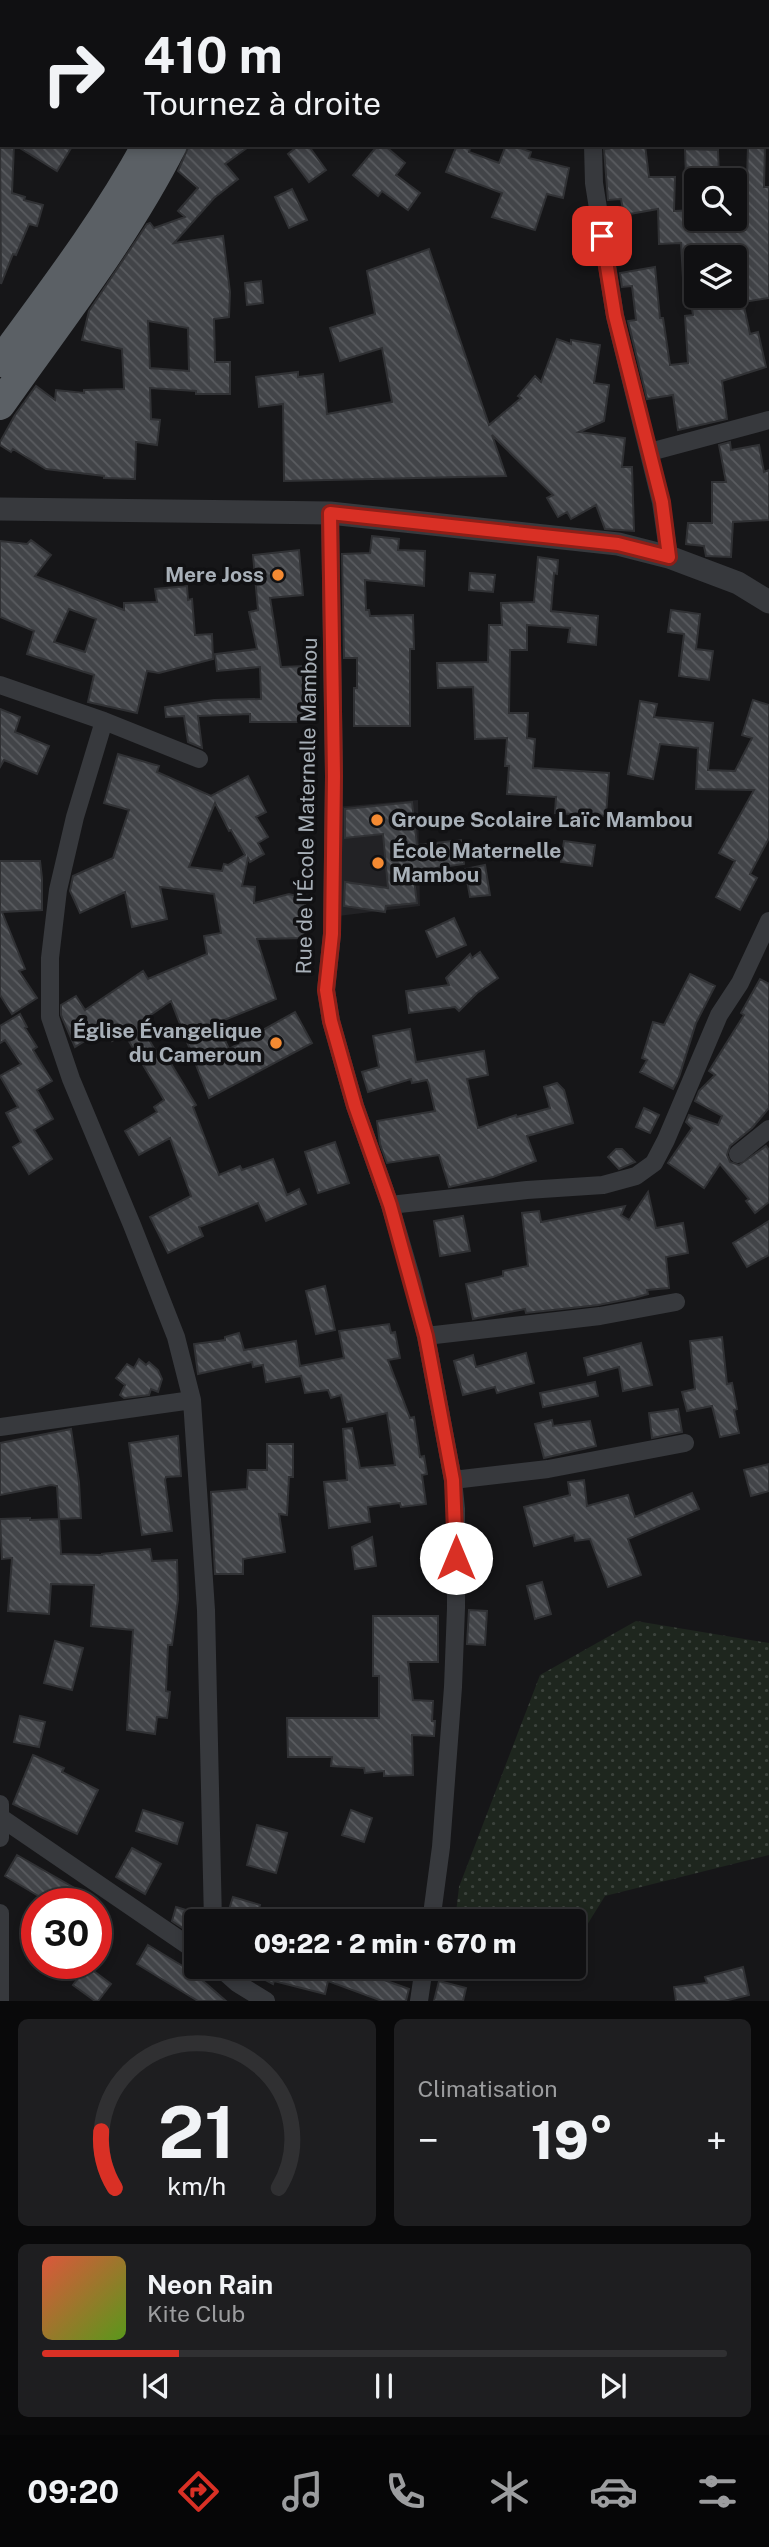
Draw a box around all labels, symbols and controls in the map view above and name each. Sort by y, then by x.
text: 410 m [143,26,283,84]
icon: right [28,28,119,119]
text: Tournez à droite [143,85,381,122]
map controls [684,168,747,308]
button: search [684,168,747,231]
pin [572,206,632,266]
icon: arrive [583,217,621,255]
button: layers [684,245,747,308]
place label: Mere Joss [165,562,264,587]
marker: Mere Joss [270,567,286,583]
street label: Rue de l'École Maternelle Mambou [291,637,322,975]
place label: Groupe Scolaire Laïc Mambou [391,807,693,832]
marker: Groupe Scolaire Laïc Mambou [369,812,385,828]
place label: École Maternelle Mambou [392,838,561,887]
marker: École Maternelle Mambou [370,855,386,871]
place label: Église Évangelique du Cameroun [73,1018,262,1067]
marker: Église Évangelique du Cameroun [268,1035,284,1051]
position arrow [419,1521,493,1595]
speed limit sign: 30 [21,1888,112,1979]
text: 09:22 · 2 min · 670 m [254,1928,516,1959]
text: Climatisation [418,2075,558,2102]
text: 21 [158,2090,235,2175]
text: 19° [531,2110,614,2171]
text: − [418,2118,439,2163]
text: + [706,2118,727,2163]
text: km/h [167,2171,226,2201]
text: Neon Rain [147,2269,273,2300]
text: Kite Club [147,2300,245,2327]
icon: previous [137,2367,175,2405]
icon: pause [365,2367,403,2405]
icon: next [594,2367,632,2405]
icon: directions [174,2467,223,2516]
icon: music [278,2467,327,2516]
icon: phone [381,2467,430,2516]
icon: climate [485,2467,534,2516]
icon: car [589,2467,638,2516]
icon: filters [693,2467,742,2516]
text: 09:20 [27,2473,119,2510]

